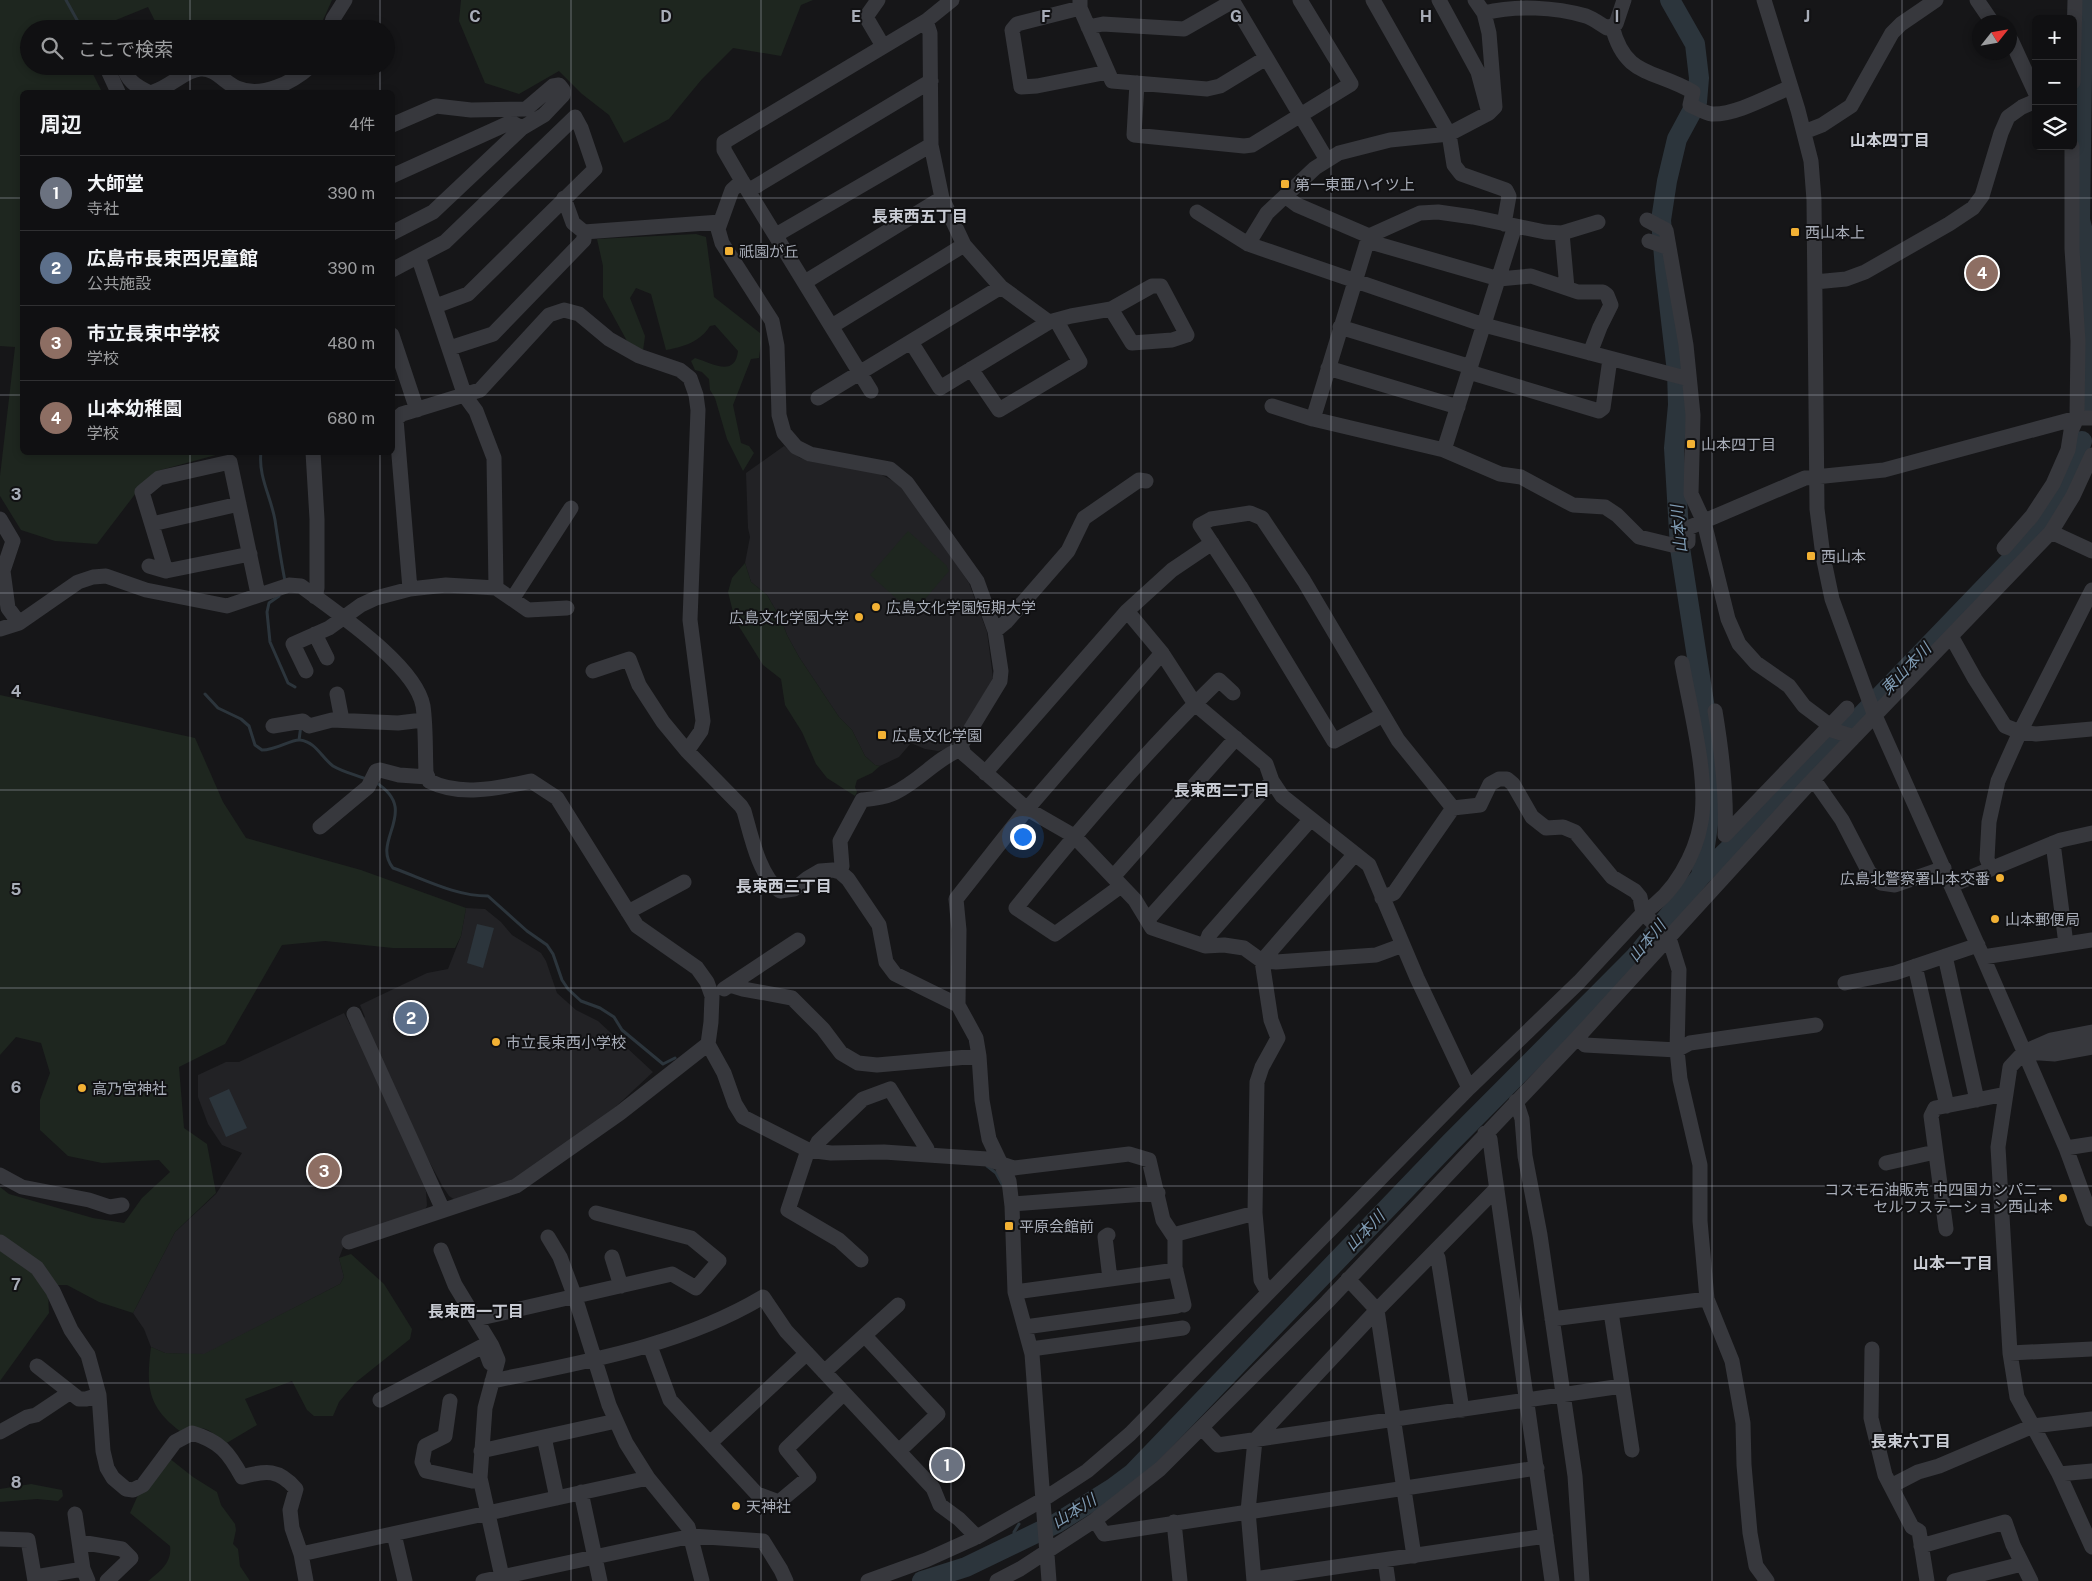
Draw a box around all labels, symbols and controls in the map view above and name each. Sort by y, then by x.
text: C [469,7,481,26]
text: D [660,7,672,26]
text: E [851,7,861,26]
text: F [1041,7,1051,26]
text: G [1230,7,1242,26]
text: H [1420,7,1432,26]
text: I [1615,7,1619,26]
text: J [1804,7,1810,26]
north arrow [1972,15,2017,60]
map controls [2032,15,2077,150]
button: + [2032,15,2077,60]
search box [20,20,395,75]
icon: search [38,34,66,62]
text: ここで検索 [78,38,173,60]
button: − [2032,60,2077,105]
button: layers [2032,105,2077,150]
text: 周辺 [40,112,82,137]
text: 4件 [349,115,375,134]
district label: 山本四丁目 [1850,131,1930,150]
text: 大師堂 [87,172,144,194]
place label: 第一東亜ハイツ上 [1295,176,1415,193]
marker: 第一東亜ハイツ上 [1279,178,1291,190]
text: 1 [53,184,59,203]
text: 390 m [328,184,375,203]
text: 寺社 [87,199,119,218]
district label: 長束西五丁目 [872,207,968,226]
place label: 西山本上 [1805,224,1865,241]
marker: 西山本上 [1789,226,1801,238]
place label: 祇園が丘 [739,243,799,260]
marker: 祇園が丘 [723,245,735,257]
text: 広島市長束西児童館 [87,247,258,269]
pin: 4 [1966,254,1998,292]
text: 2 [51,259,61,278]
text: 390 m [328,259,375,278]
text: 公共施設 [87,274,151,293]
text: 市立長束中学校 [87,322,220,344]
text: 3 [51,334,61,353]
text: 480 m [327,334,375,353]
text: 学校 [87,349,119,368]
text: 山本幼稚園 [87,397,182,419]
text: 4 [51,409,61,428]
text: 680 m [327,409,375,428]
text: 学校 [87,424,119,443]
place label: 山本四丁目 [1701,436,1776,453]
marker: 山本四丁目 [1685,438,1697,450]
text: 3 [11,485,21,504]
water label: 山本川 [1667,502,1691,554]
place label: 西山本 [1821,548,1866,565]
marker: 西山本 [1805,550,1817,562]
place label: 広島文化学園短期大学 [886,599,1036,616]
marker: 広島文化学園短期大学 [870,601,882,613]
place label: 広島文化学園大学 [729,609,849,626]
marker: 広島文化学園大学 [853,611,865,623]
water label: 東山本川 [1877,638,1936,699]
text: 4 [11,682,22,701]
place label: 広島文化学園 [892,727,982,744]
marker: 広島文化学園 [876,729,888,741]
district label: 長束西二丁目 [1174,781,1270,800]
your location [1010,824,1036,850]
place label: 広島北警察署山本交番 [1840,870,1990,887]
marker: 広島北警察署山本交番 [1994,872,2006,884]
district label: 長束西三丁目 [736,877,832,896]
text: 5 [11,880,22,899]
place label: 山本郵便局 [2005,911,2080,928]
marker: 山本郵便局 [1989,913,2001,925]
water label: 山本川 [1624,915,1671,965]
pin: 2 [395,999,427,1037]
place label: 市立長束西小学校 [506,1034,626,1051]
marker: 市立長束西小学校 [490,1036,502,1048]
text: 6 [11,1078,21,1097]
place label: 高乃宮神社 [92,1080,167,1097]
marker: 高乃宮神社 [76,1082,88,1094]
pin: 3 [308,1152,340,1190]
place label: コスモ石油販売 中四国カンパニー セルフステーション西山本 [1824,1181,2053,1215]
marker: コスモ石油販売 中四国カンパニー セルフステーション西山本 [2057,1192,2069,1204]
water label: 山本川 [1341,1206,1390,1255]
place label: 平原会館前 [1019,1218,1094,1235]
marker: 平原会館前 [1003,1220,1015,1232]
district label: 山本一丁目 [1913,1254,1993,1273]
text: 7 [11,1275,21,1294]
district label: 長束西一丁目 [428,1302,524,1321]
district label: 長束六丁目 [1871,1432,1951,1451]
pin: 1 [931,1446,963,1484]
text: 8 [11,1473,22,1492]
water label: 山本川 [1049,1489,1101,1532]
place label: 天神社 [746,1498,791,1515]
marker: 天神社 [730,1500,742,1512]

